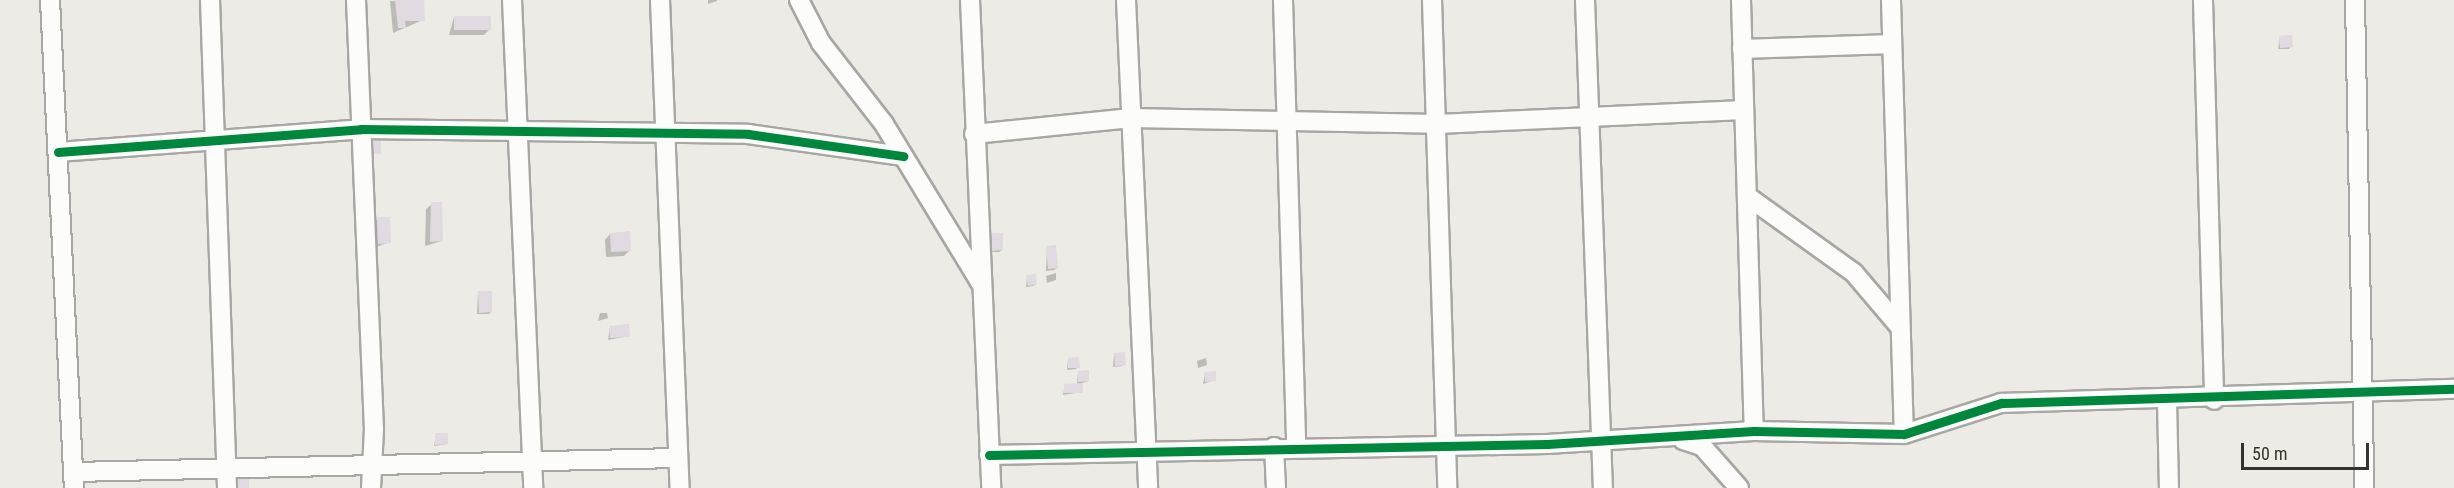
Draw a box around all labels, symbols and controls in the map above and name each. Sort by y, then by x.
scale bar [2244,431,2372,469]
text: 50 m [2252,443,2287,464]

